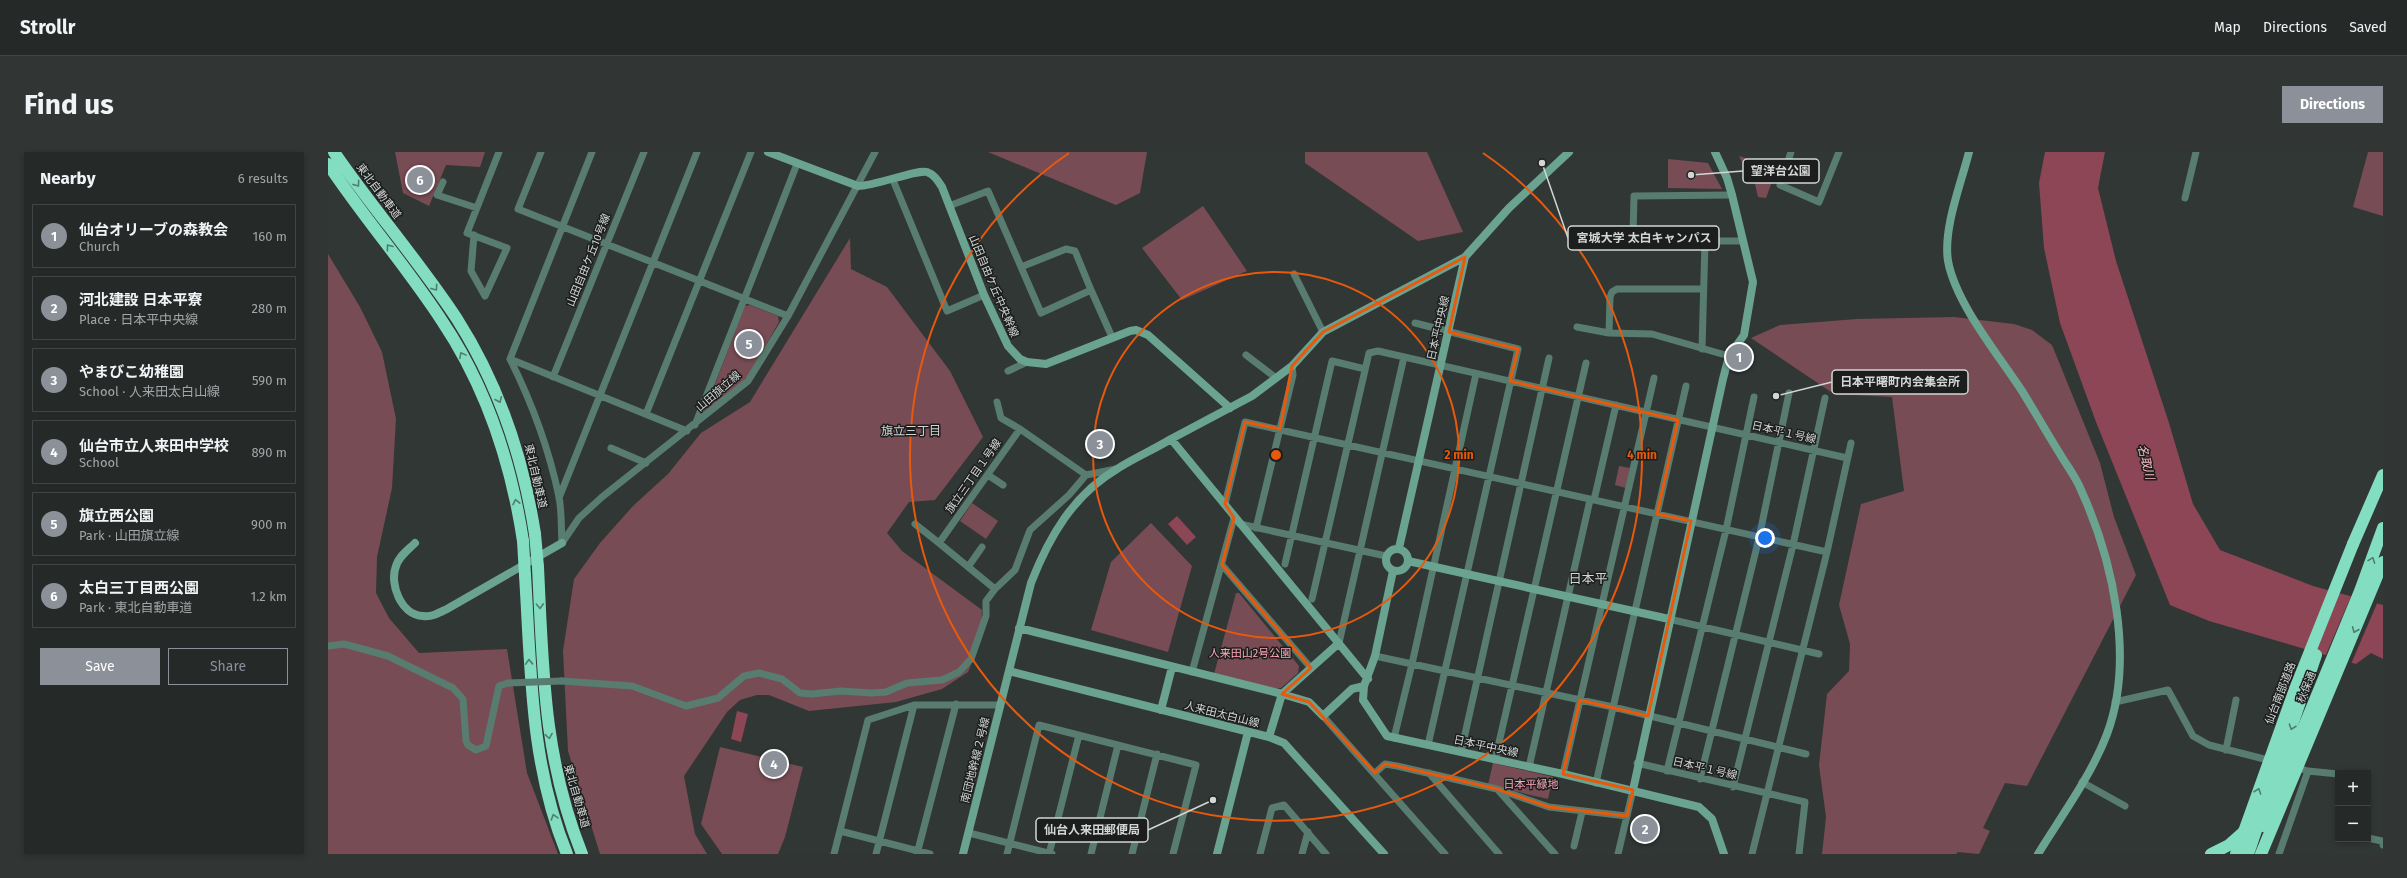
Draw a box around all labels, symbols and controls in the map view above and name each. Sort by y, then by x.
text: Strollr [20,16,75,39]
text: Map [2214,19,2241,36]
text: Directions [2263,19,2327,36]
text: Saved [2349,19,2387,36]
button: Directions [2282,86,2383,123]
text: Find us [24,88,114,121]
callout: 望洋台公園 [1743,159,1819,183]
street label: 東北自動車道 [354,161,404,222]
text: 望洋台公園 [1751,164,1811,178]
pin: 6 [407,165,433,195]
text: Nearby [40,168,95,189]
text: 6 results [238,171,288,186]
one-way arrow [352,180,360,187]
street label: 山田自由ケ丘10号線 [564,212,613,308]
text: 仙台オリーブの森教会 [79,221,228,239]
callout: 宮城大学 太白キャンパス [1568,226,1719,250]
text: 1 [51,229,57,244]
text: 160 m [253,229,287,244]
text: 宮城大学 太白キャンパス [1577,231,1711,245]
street label: 山田自由ケ丘中央幹線 [966,233,1021,339]
text: Church [79,239,120,254]
one-way arrow [387,245,394,252]
one-way arrow [430,283,437,290]
text: 河北建設 日本平寮 [79,291,203,309]
street label: 日本平中央線 [1425,294,1452,362]
text: 2 [51,301,57,316]
text: 280 m [252,301,287,316]
text: Place · 日本平中央線 [79,312,198,327]
pin: 5 [736,329,762,359]
pin: 1 [1726,342,1752,372]
one-way arrow [460,352,467,359]
text: やまびこ幼稚園 [79,363,184,381]
street label: 山田旗立線 [693,368,743,414]
callout: 日本平曙町内会集会所 [1832,370,1968,394]
text: 3 [51,373,57,388]
text: 590 m [252,373,287,388]
text: 日本平曙町内会集会所 [1840,375,1960,389]
text: School · 人来田太白山線 [79,384,220,399]
one-way arrow [494,396,502,404]
street label: 日本平１号線 [1750,419,1818,446]
district label: 旗立三丁目 [881,424,941,438]
pin: 3 [1087,429,1113,459]
text: 仙台市立人来田中学校 [79,437,229,455]
street label: 旗立三丁目１号線 [943,437,1004,516]
street label: 東北自動車道 [522,442,549,510]
water label: 名取川 [2135,443,2158,483]
text: 4 [50,445,58,460]
text: 890 m [251,445,287,460]
centre of rings [1269,448,1283,462]
text: 2 min [1444,448,1474,462]
text: 4 min [1627,448,1657,462]
text: School [79,455,119,470]
one-way arrow [513,499,521,506]
text: 旗立西公園 [79,507,154,525]
text: 5 [51,517,57,532]
text: 900 m [251,517,287,532]
text: Park · 山田旗立線 [79,528,180,543]
your location [1755,528,1775,548]
one-way arrow [2367,556,2375,563]
district label: 日本平 [1568,571,1608,586]
text: 太白三丁目西公園 [79,579,199,597]
text: 6 [50,589,58,604]
text: 1.2 km [251,589,287,604]
text: Park · 東北自動車道 [79,600,193,615]
one-way arrow [536,603,544,609]
one-way arrow [2351,626,2359,633]
park label: 人来田山2号公園 [1209,647,1291,660]
button: Save [40,648,160,685]
button: Share [168,648,288,685]
one-way arrow [525,659,534,665]
street label: 仙台南部道路 [2263,660,2298,726]
street label: 秋保通 [2294,669,2319,705]
street label: 人来田太白山線 [1183,699,1261,730]
street label: 南団地幹線２号線 [959,716,992,804]
one-way arrow [2289,723,2297,730]
one-way arrow [544,732,553,739]
street label: 日本平中央線 [1452,733,1520,760]
pin: 4 [761,749,787,779]
street label: 日本平１号線 [1671,755,1739,782]
street label: 東北自動車道 [561,763,592,830]
map controls [2335,770,2371,842]
button: + [2335,770,2371,806]
park label: 日本平緑地 [1504,778,1559,791]
one-way arrow [2254,787,2262,794]
button: − [2335,806,2371,842]
one-way arrow [550,814,559,821]
pin: 2 [1632,814,1658,844]
callout: 仙台人来田郵便局 [1036,818,1148,842]
text: 仙台人来田郵便局 [1044,823,1140,837]

